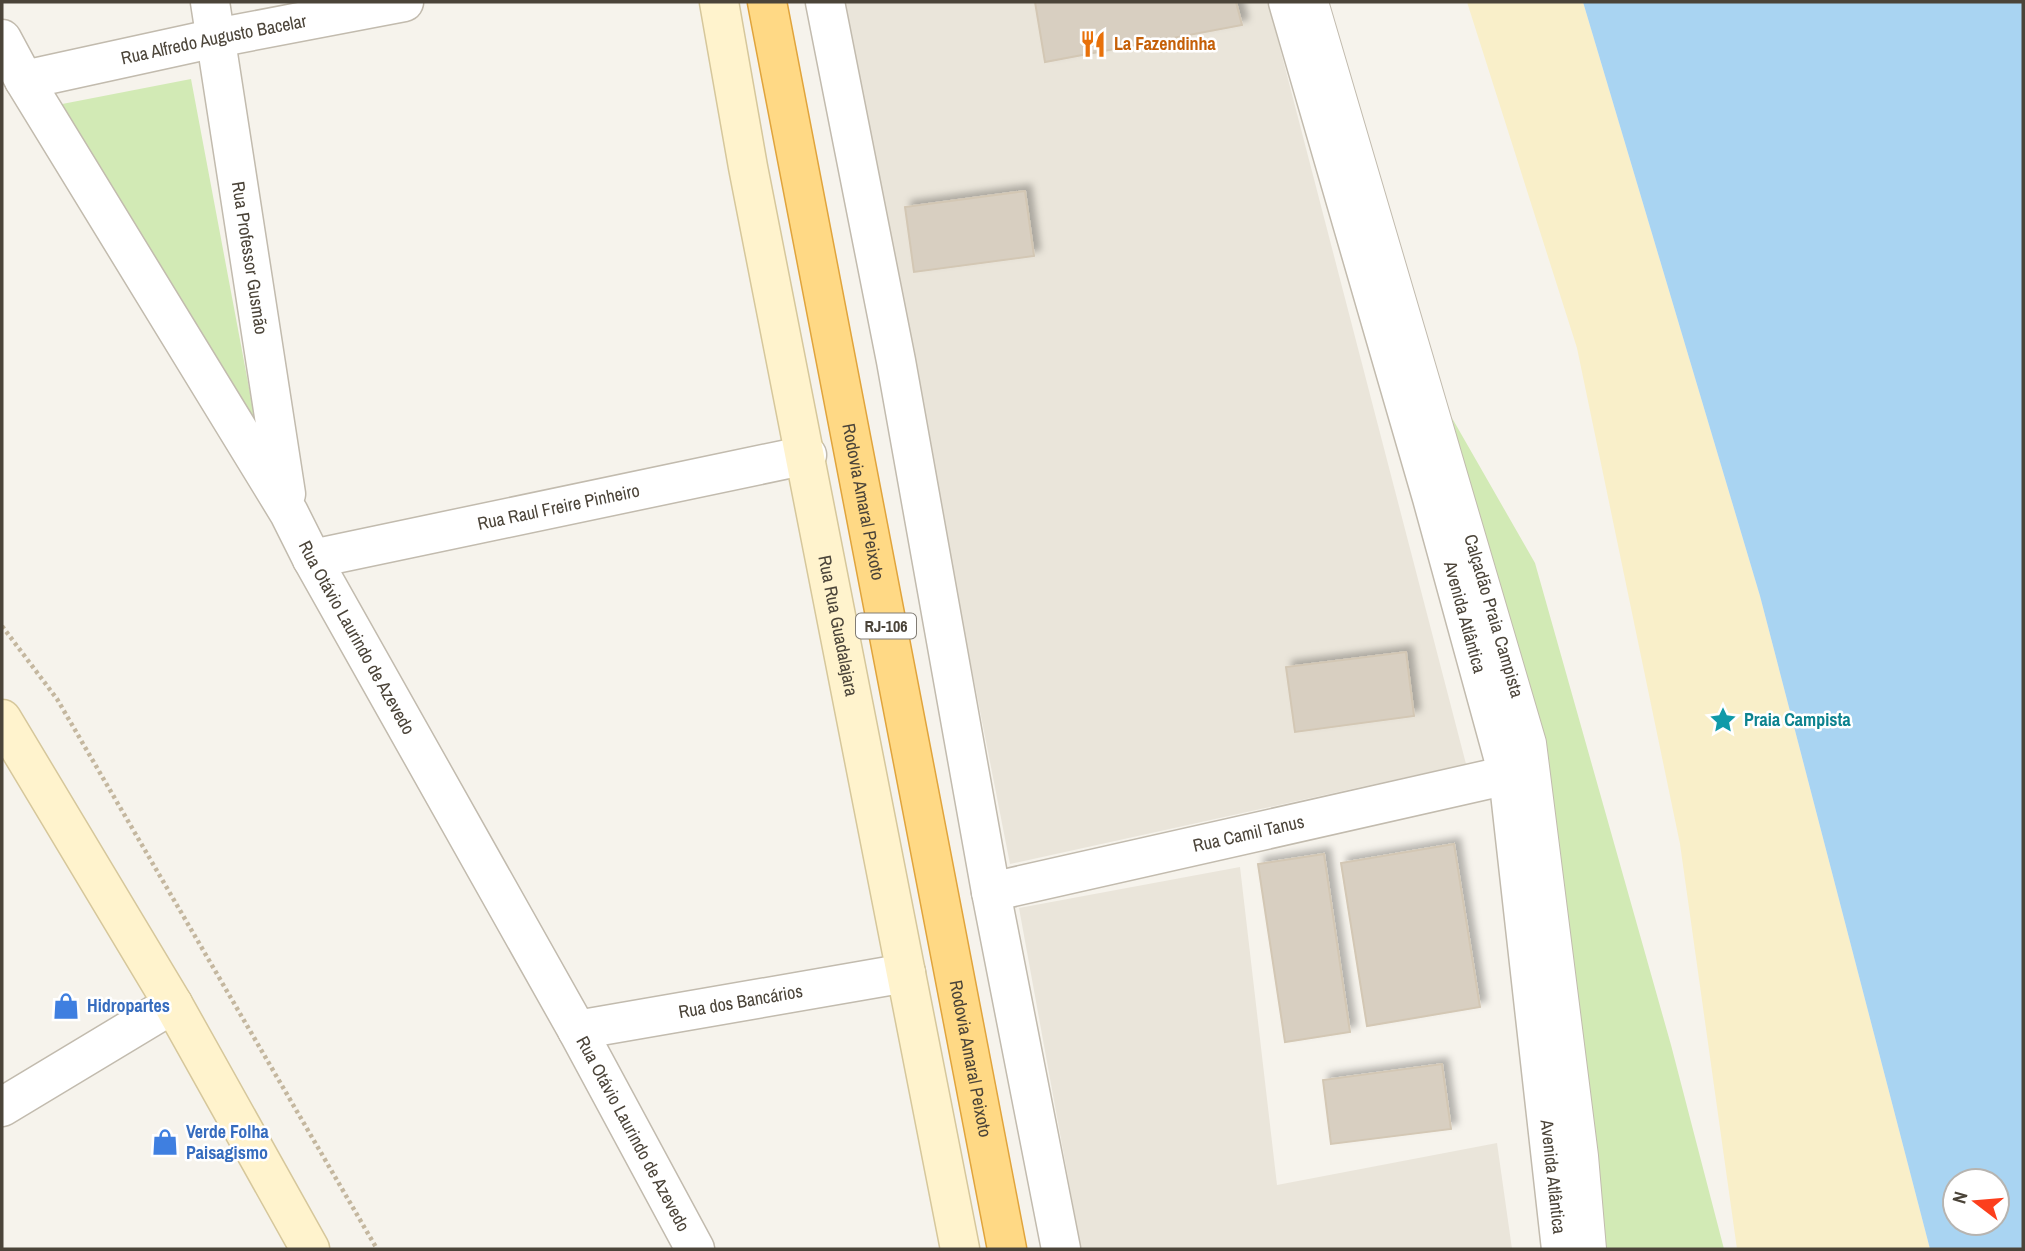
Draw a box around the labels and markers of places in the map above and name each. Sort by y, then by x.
restaurant icon: La Fazendinha [1078,29,1108,59]
place label: La Fazendinha [1114,31,1217,56]
place icon: Praia Campista [1708,705,1738,735]
place label: Praia Campista [1744,707,1851,732]
shop icon: Hidropartes [51,991,81,1021]
place label: Hidropartes [87,993,170,1018]
place label: Verde Folha Paisagismo [186,1119,269,1165]
shop icon: Verde Folha Paisagismo [150,1127,180,1157]

